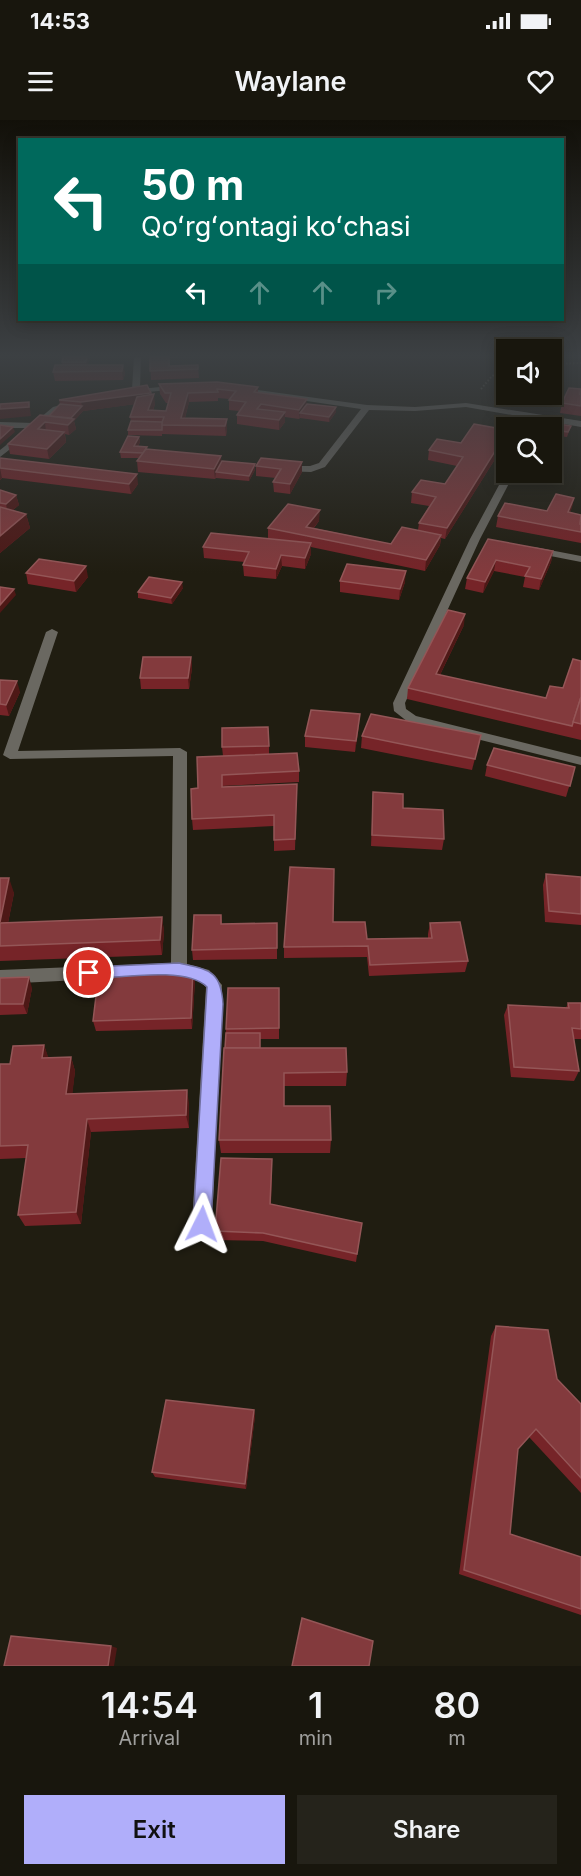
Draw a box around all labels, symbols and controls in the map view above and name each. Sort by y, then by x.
text: 14:53 [30,8,90,34]
icon: menu [24,65,57,98]
text: Waylane [234,65,347,98]
icon: heart [524,65,557,98]
text: 50 m [141,159,244,210]
icon: left [42,162,120,240]
text: Qoʻrgʻontagi koʻchasi [141,210,411,243]
icon: left [180,276,213,309]
icon: ahead [243,276,276,309]
icon: ahead [306,276,339,309]
icon: right [369,276,402,309]
map controls [496,339,562,483]
button: sound [496,339,562,405]
button: search [496,417,562,483]
pin [63,947,114,998]
icon: arrive [72,956,105,989]
position arrow [170,1192,234,1256]
text: 14:54 [101,1683,198,1727]
text: 1 [308,1683,323,1727]
text: 80 [434,1683,480,1727]
text: Arrival [119,1726,180,1750]
text: min [299,1726,333,1750]
text: m [448,1726,466,1750]
button: Exit [24,1795,285,1864]
button: Share [297,1795,557,1864]

